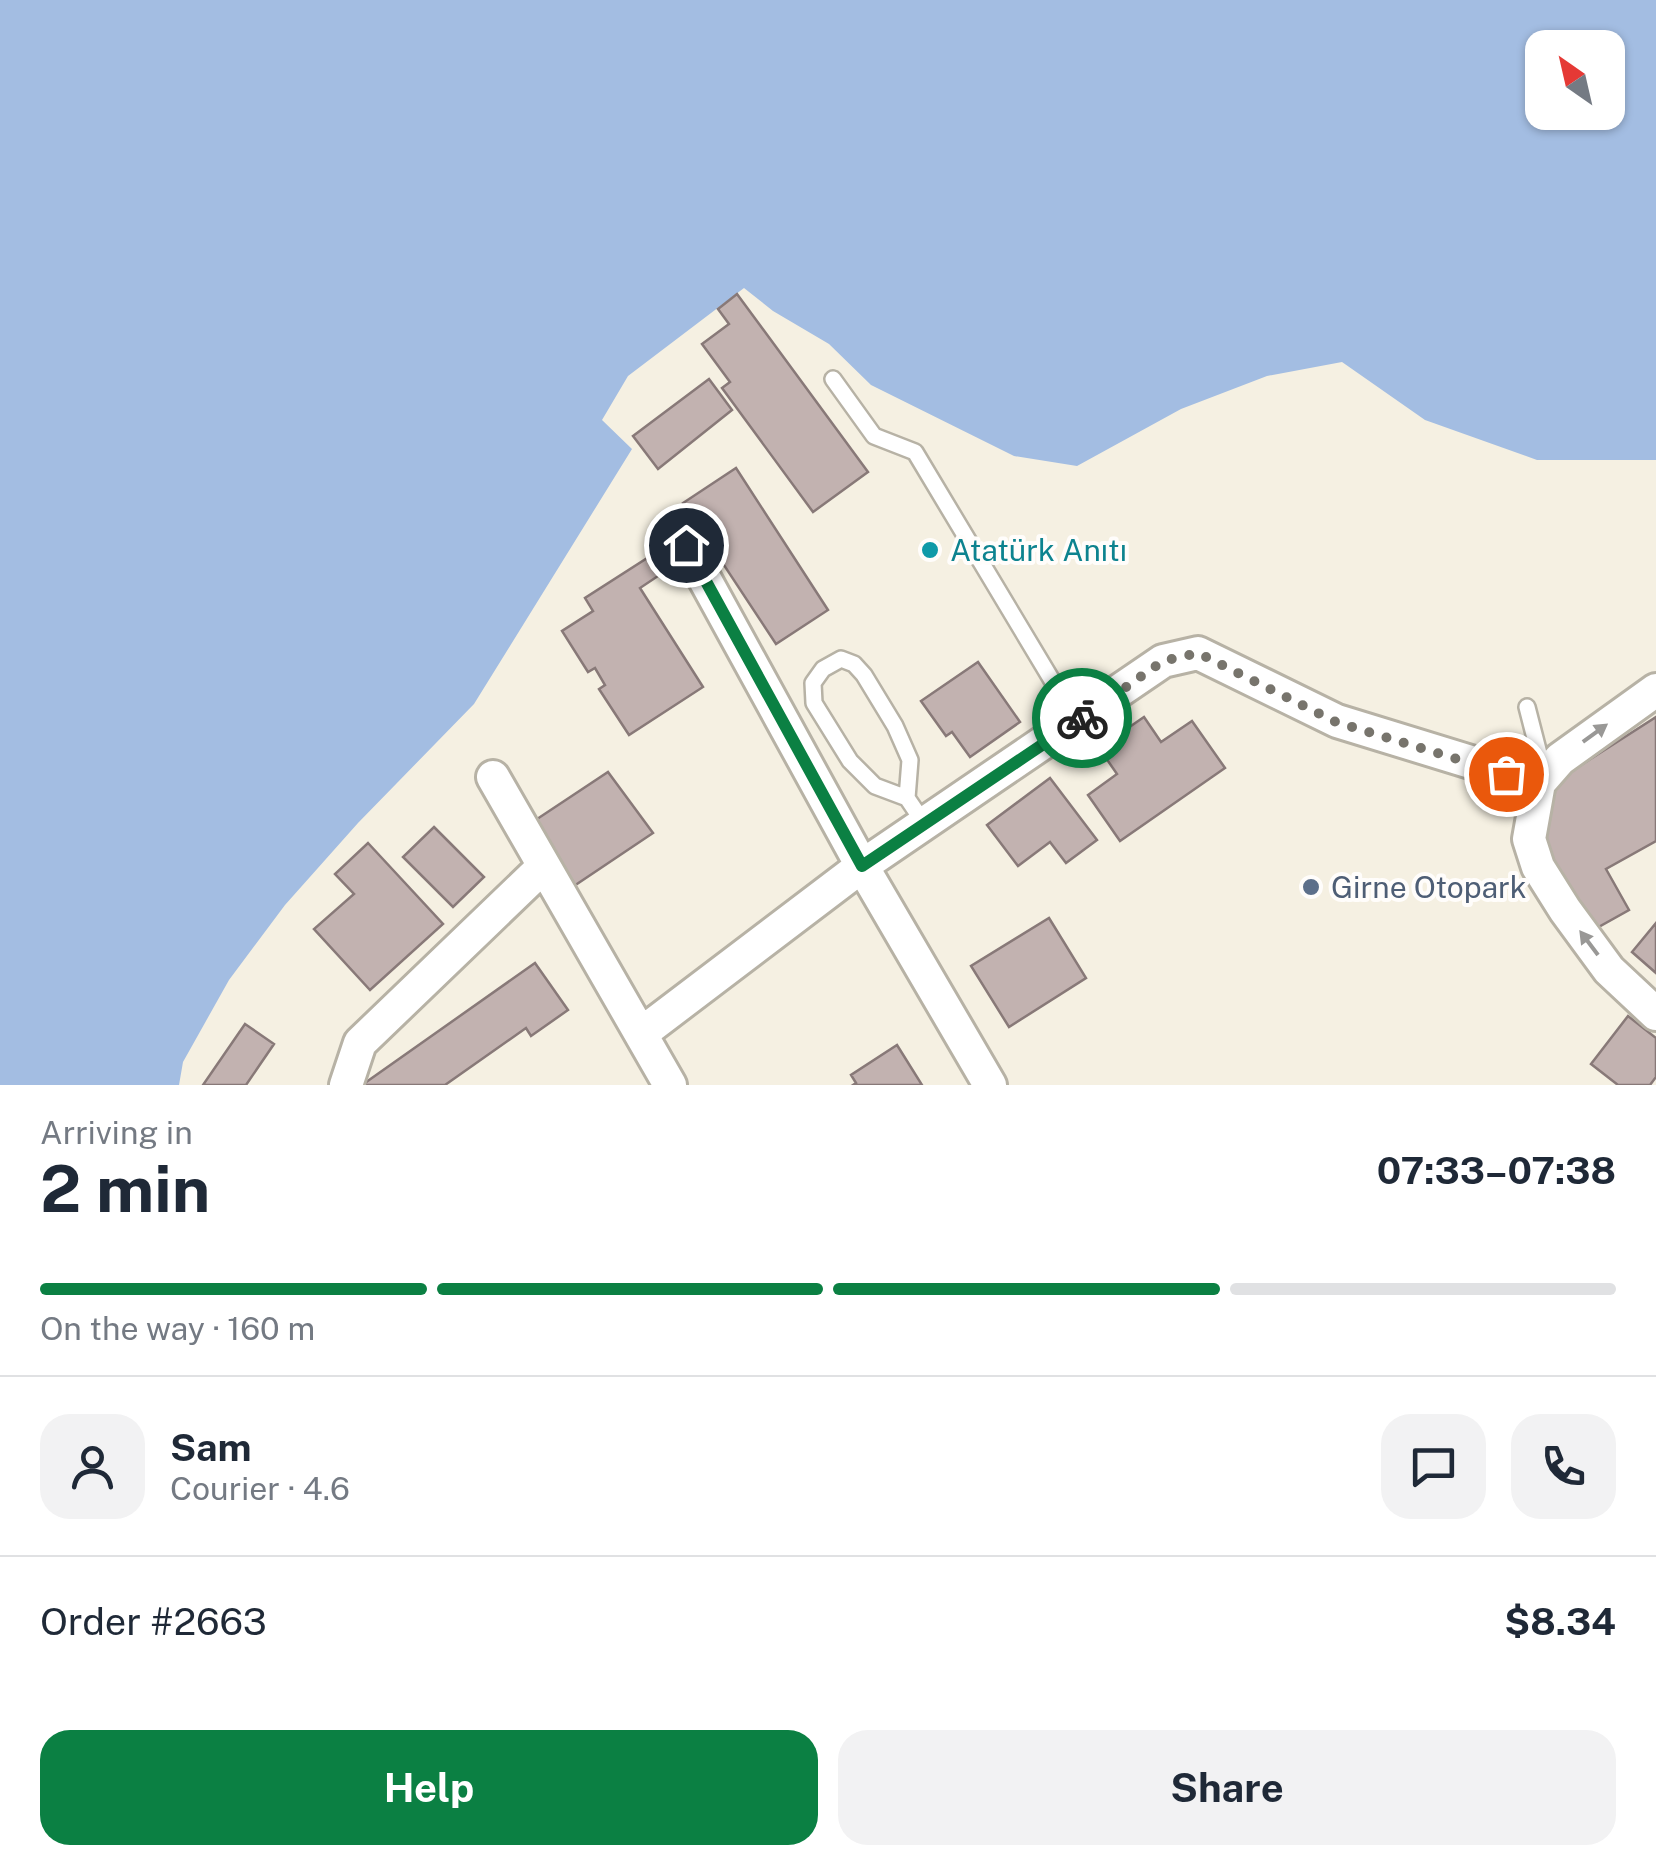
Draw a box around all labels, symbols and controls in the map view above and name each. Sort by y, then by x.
north arrow [1525,30,1625,130]
map controls [1525,30,1625,130]
pin [644,503,729,588]
icon: home [659,518,714,573]
place label: Atatürk Anıtı [950,532,1127,568]
marker: Atatürk Anıtı [919,539,941,561]
courier [1032,668,1132,768]
icon: bike [1055,691,1110,746]
one-way arrow [1582,724,1608,744]
pin [1464,732,1549,817]
icon: bag [1479,747,1534,802]
place label: Girne Otopark [1331,869,1527,905]
marker: Girne Otopark [1300,876,1322,898]
one-way arrow [1580,930,1600,956]
text: Arriving in [40,1114,193,1151]
text: 07:33–07:38 [1377,1148,1616,1193]
text: 2 min [40,1150,210,1227]
text: On the way · 160 m [40,1310,315,1347]
button: person [40,1414,145,1519]
button: chat [1381,1414,1486,1519]
button: phone [1511,1414,1616,1519]
text: Sam [170,1425,252,1470]
text: Courier · 4.6 [170,1470,350,1507]
text: Order #2663 [40,1599,267,1644]
text: $8.34 [1504,1599,1616,1644]
button: Help [40,1730,818,1845]
button: Share [838,1730,1616,1845]

